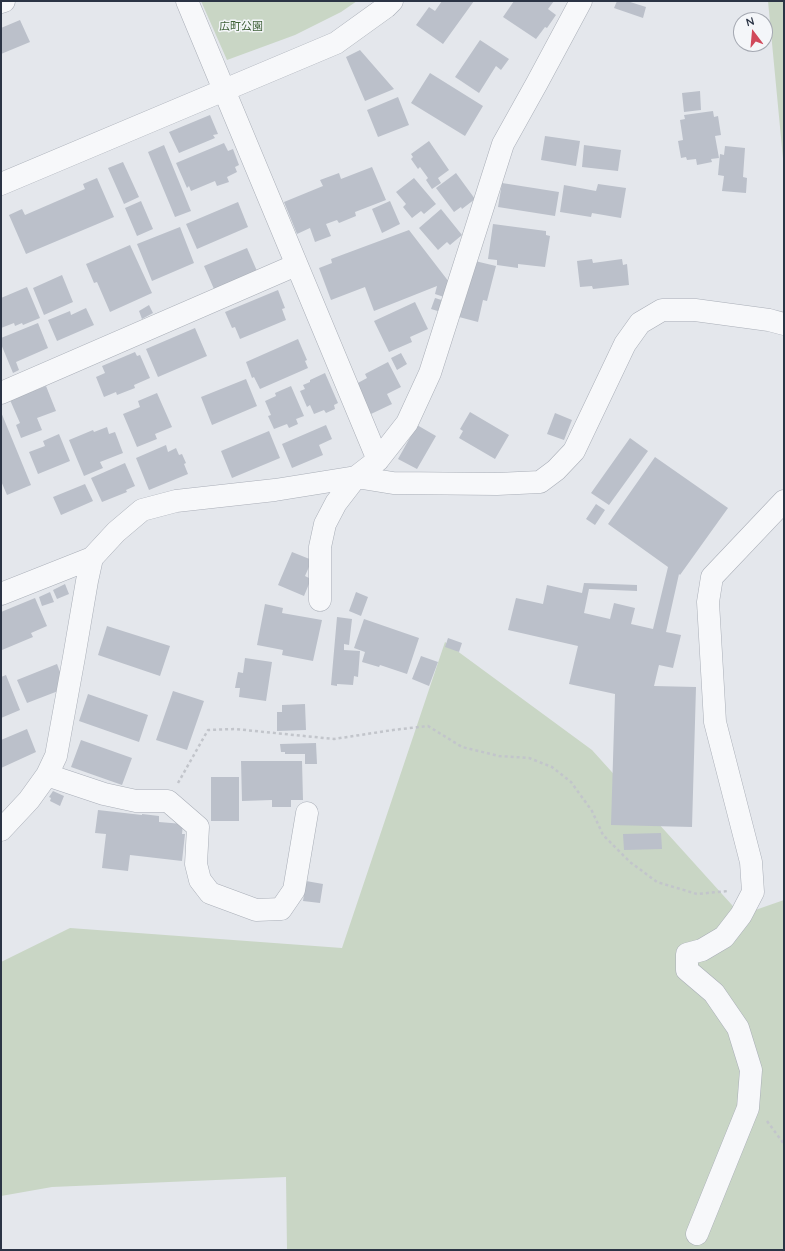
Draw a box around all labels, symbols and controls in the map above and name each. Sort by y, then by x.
north arrow [733,12,773,52]
text: N [744,14,756,29]
park label: 広町公園 [219,20,263,34]

